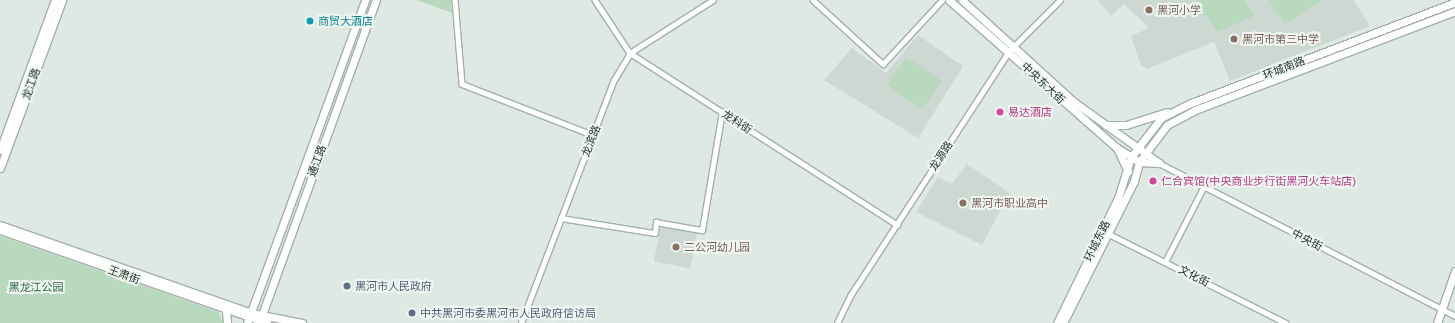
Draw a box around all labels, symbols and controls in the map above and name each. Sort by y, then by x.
place label: 黑河小学 [1157,3,1201,17]
marker: 黑河小学 [1144,5,1154,15]
place label: 商贸大酒店 [318,14,373,28]
marker: 商贸大酒店 [305,16,315,26]
place label: 黑河市第三中学 [1242,32,1319,46]
marker: 黑河市第三中学 [1229,34,1239,44]
street label: 环城南路 [1261,54,1307,82]
street label: 中央东大街 [1018,59,1068,107]
street label: 龙江路 [19,66,43,102]
place label: 易达酒店 [1008,105,1052,119]
street label: 龙科街 [720,107,754,137]
marker: 易达酒店 [995,107,1005,117]
street label: 龙滨路 [579,123,603,159]
street label: 龙源路 [926,139,956,173]
street label: 通江路 [305,143,329,179]
place label: 仁合宾馆(中央商业步行街黑河火车站店) [1161,174,1356,188]
marker: 仁合宾馆(中央商业步行街黑河火车站店) [1148,176,1158,186]
place label: 黑河市职业高中 [971,196,1048,210]
marker: 黑河市职业高中 [958,198,968,208]
street label: 环城东路 [1081,218,1113,264]
street label: 中央街 [1289,226,1325,254]
place label: 二公河幼儿园 [684,240,750,254]
marker: 二公河幼儿园 [671,242,681,252]
street label: 王肃街 [106,263,142,287]
street label: 文化街 [1176,263,1212,289]
place label: 黑河市人民政府 [355,279,432,293]
park label: 黑龙江公园 [9,280,63,294]
marker: 黑河市人民政府 [342,281,352,291]
place label: 中共黑河市委黑河市人民政府信访局 [420,306,596,320]
marker: 中共黑河市委黑河市人民政府信访局 [407,308,417,318]

